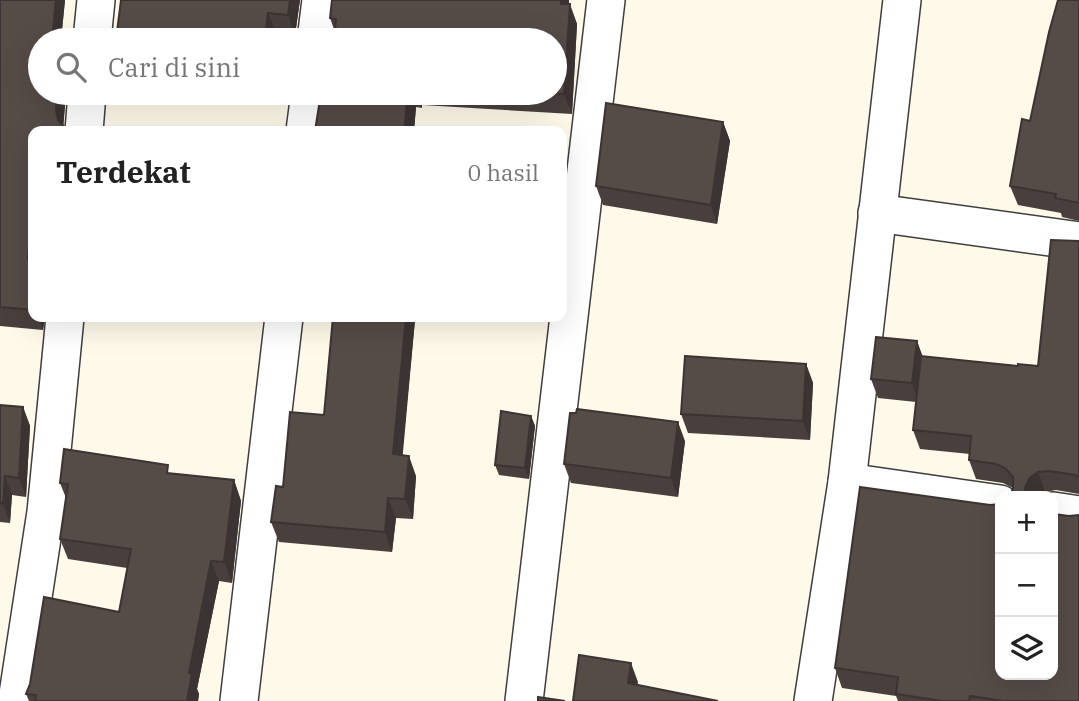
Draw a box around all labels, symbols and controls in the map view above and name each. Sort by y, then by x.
search box [28,28,567,105]
icon: search [52,48,90,86]
text: Cari di sini [108,50,240,84]
text: Terdekat [56,152,191,191]
text: 0 hasil [468,157,539,187]
map controls [995,491,1058,680]
button: + [995,491,1058,554]
button: − [995,554,1058,617]
button: layers [995,617,1058,680]

